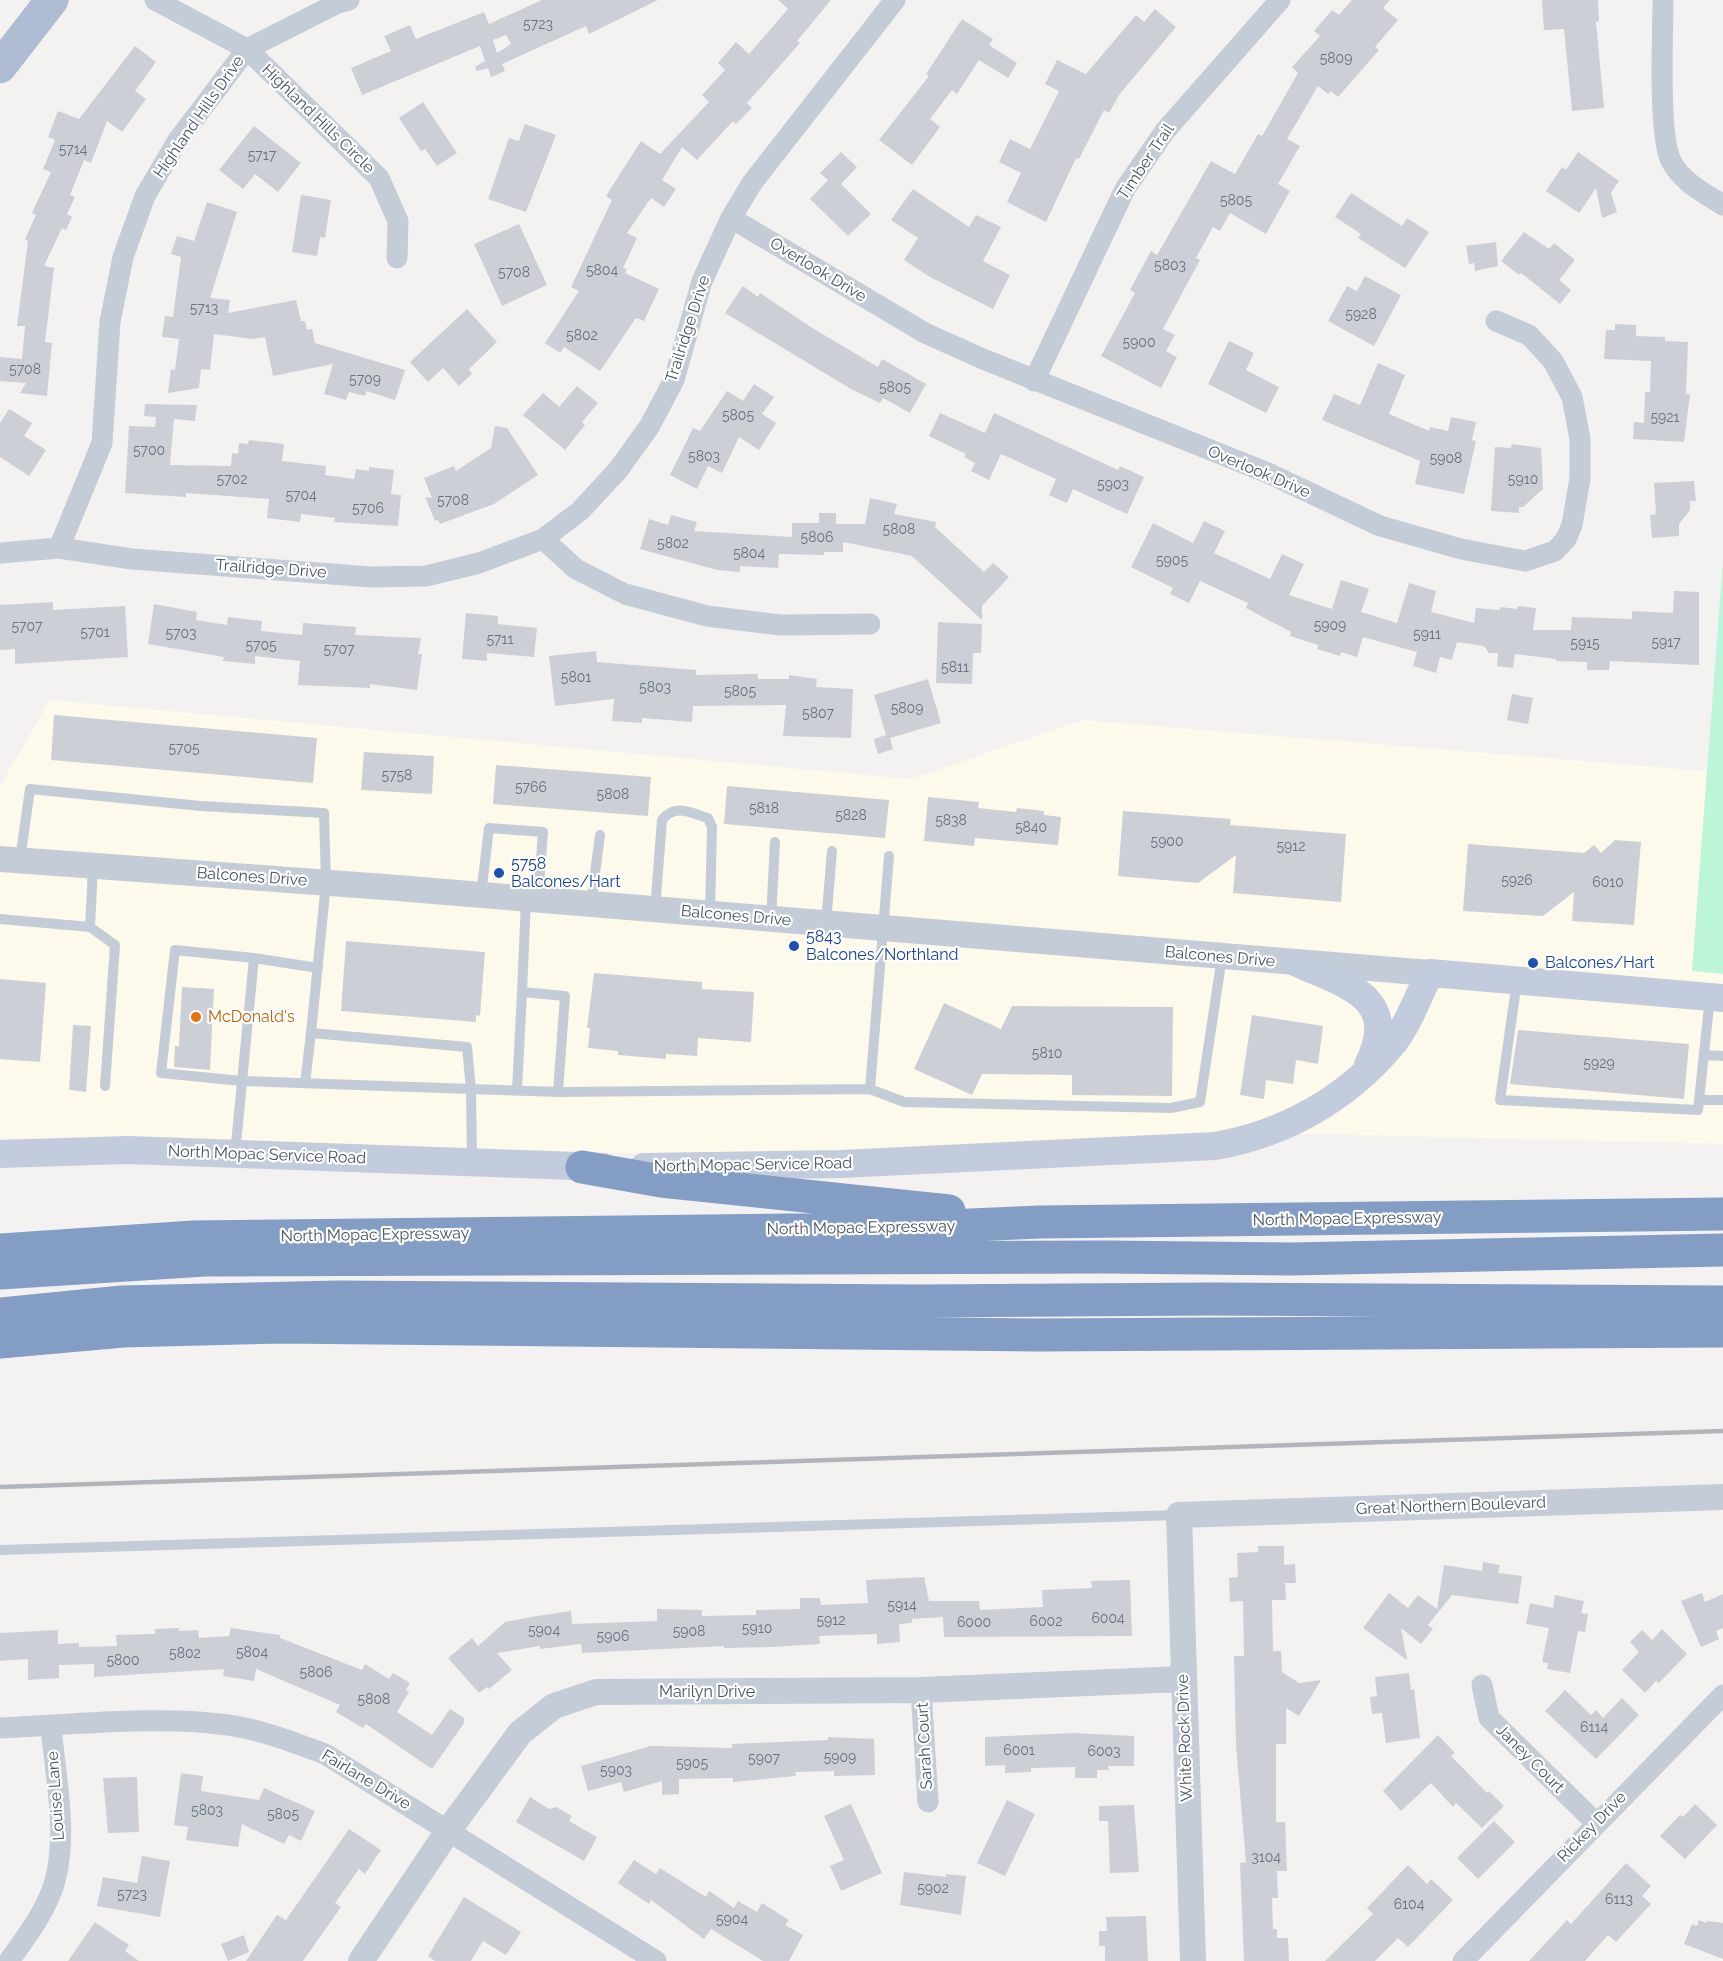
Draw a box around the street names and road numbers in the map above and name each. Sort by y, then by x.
street label: Highland Hills Drive [150,52,248,182]
street label: Highland Hills Circle [258,60,378,178]
street label: Timber Trail [1114,120,1178,204]
street label: Overlook Drive [766,234,870,306]
street label: Trailridge Drive [662,273,714,385]
street label: Overlook Drive [1205,442,1313,502]
street label: Trailridge Drive [215,556,327,582]
street label: Balcones Drive [196,864,308,890]
street label: Balcones Drive [680,902,792,930]
street label: Balcones Drive [1164,943,1276,971]
street label: North Mopac Service Road [168,1142,366,1168]
street label: North Mopac Service Road [654,1154,852,1176]
street label: North Mopac Expressway [1253,1208,1441,1230]
street label: North Mopac Expressway [767,1217,955,1239]
street label: North Mopac Expressway [281,1224,469,1246]
street label: Great Northern Boulevard [1356,1493,1546,1519]
street label: White Rock Drive [1173,1674,1197,1802]
street label: Marilyn Drive [659,1682,755,1702]
street label: Sarah Court [913,1702,937,1790]
street label: Janey Court [1492,1721,1568,1797]
street label: Fairlane Drive [318,1746,414,1814]
street label: Louise Lane [43,1751,69,1841]
street label: Rickey Drive [1554,1788,1630,1866]

